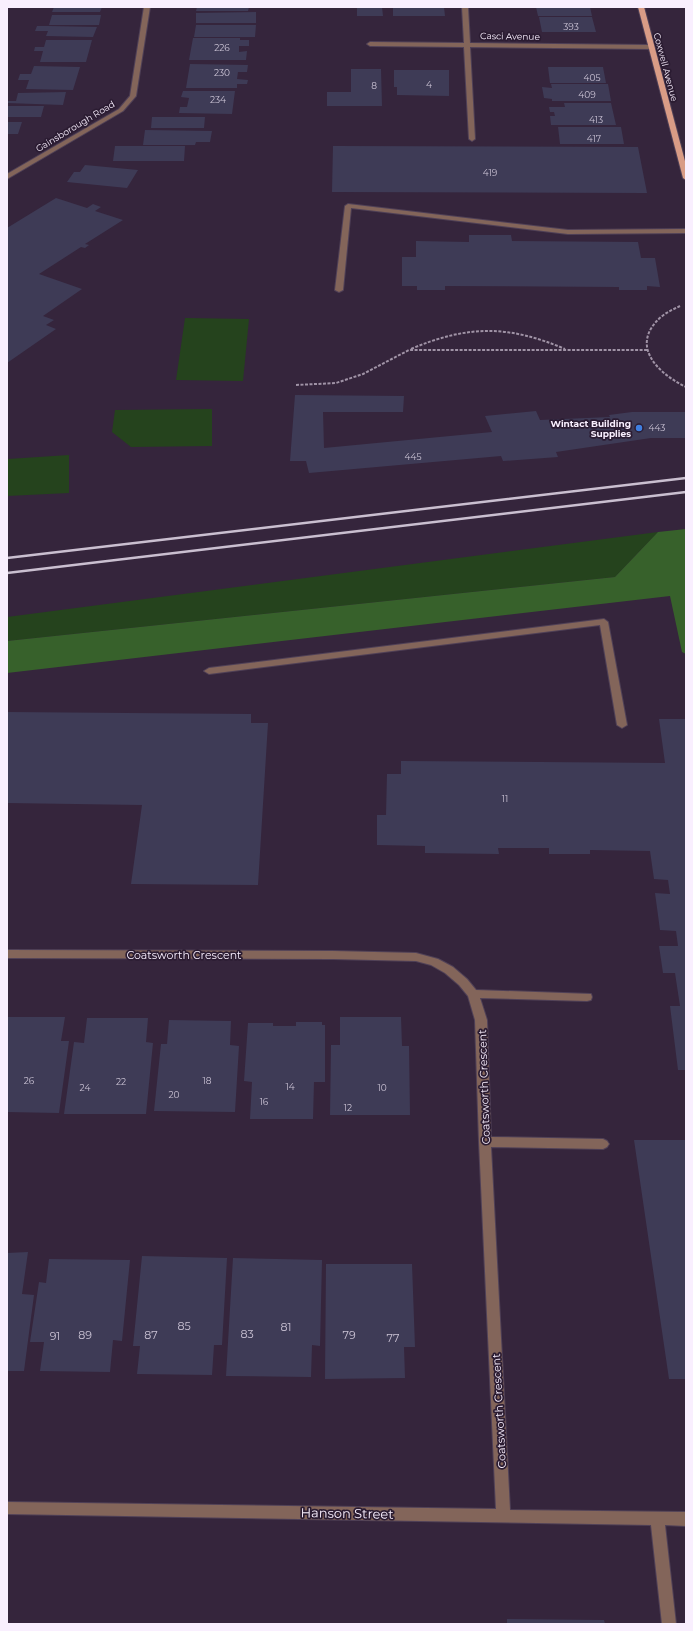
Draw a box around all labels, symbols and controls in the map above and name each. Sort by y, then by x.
house number: 393 [563,21,579,32]
street label: Casci Avenue [480,30,541,42]
street label: Coxwell Avenue [652,31,681,103]
house number: 226 [214,42,230,53]
house number: 230 [214,67,230,78]
house number: 405 [583,72,601,83]
house number: 4 [426,79,432,90]
house number: 8 [371,80,377,91]
house number: 409 [578,89,596,100]
house number: 234 [210,94,226,105]
street label: Gainsborough Road [33,98,117,154]
house number: 413 [589,114,603,125]
house number: 417 [587,133,601,144]
house number: 419 [483,167,498,178]
place label: Wintact Building Supplies [550,418,631,439]
house number: 443 [649,422,665,433]
marker: Wintact Building Supplies [634,423,644,433]
house number: 445 [405,451,421,462]
house number: 11 [502,793,508,804]
street label: Coatsworth Crescent [126,948,242,962]
street label: Coatsworth Crescent [475,1029,493,1145]
house number: 26 [24,1075,35,1086]
house number: 18 [203,1075,212,1086]
house number: 22 [116,1076,126,1087]
house number: 14 [285,1081,295,1092]
house number: 24 [80,1082,90,1093]
house number: 10 [377,1082,387,1093]
house number: 20 [168,1089,180,1100]
house number: 16 [260,1096,269,1107]
house number: 12 [344,1102,352,1113]
house number: 85 [177,1319,191,1333]
house number: 81 [281,1320,292,1334]
house number: 83 [240,1327,254,1341]
house number: 89 [78,1328,92,1342]
house number: 87 [144,1328,158,1342]
house number: 79 [342,1328,356,1342]
house number: 91 [50,1329,60,1343]
house number: 77 [387,1331,399,1345]
street label: Coatsworth Crescent [489,1353,509,1469]
street label: Hanson Street [300,1504,394,1522]

